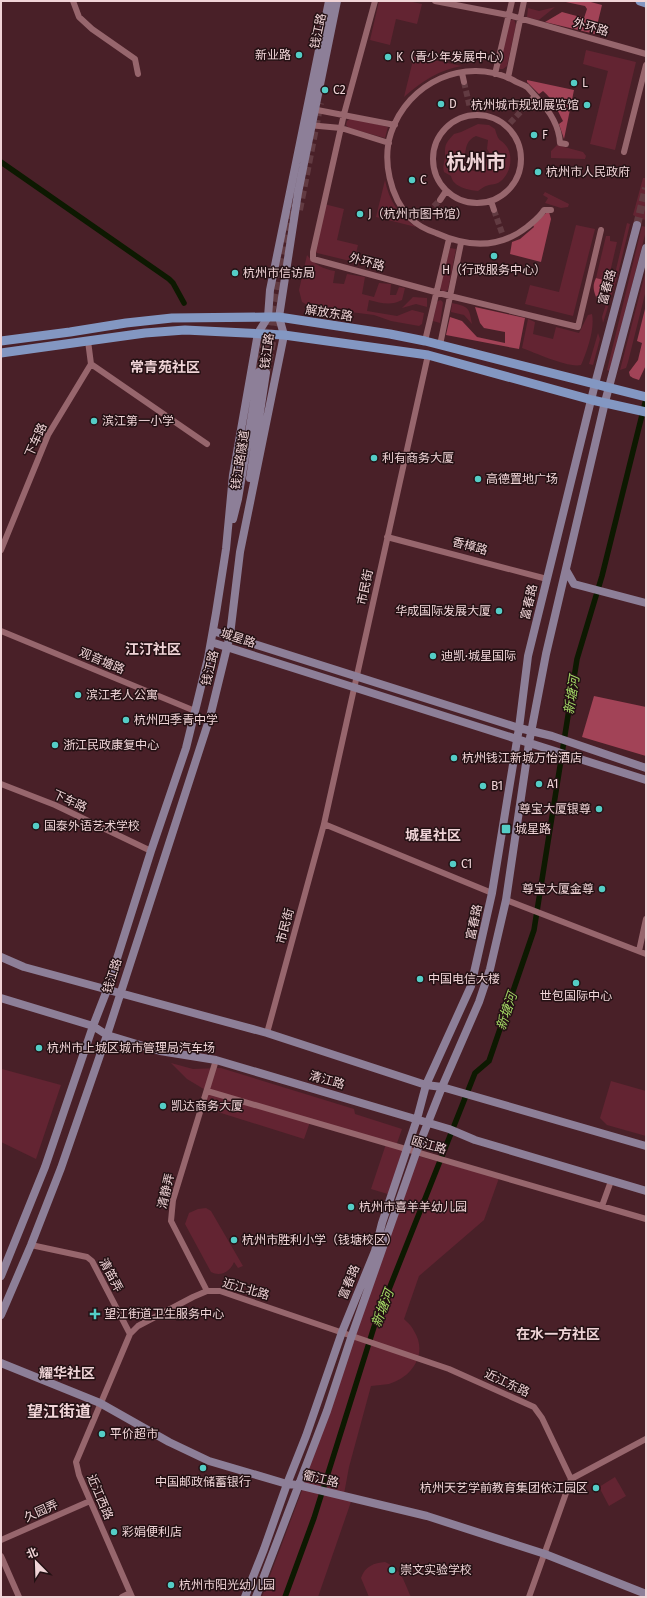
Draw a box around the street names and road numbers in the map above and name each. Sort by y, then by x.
street label: 钱江路 [307,12,329,50]
street label: 外环路 [572,15,610,39]
street label: 外环路 [348,251,386,273]
street label: 富春路 [596,268,618,306]
street label: 解放东路 [304,302,354,324]
street label: 钱江路 [258,332,276,370]
street label: 下车路 [22,421,50,459]
street label: 钱江路隧道 [228,429,252,491]
street label: 香樟路 [451,535,489,557]
street label: 市民街 [354,568,376,606]
street label: 富春路 [518,583,540,621]
street label: 城星路 [219,626,257,650]
street label: 观音塘路 [77,645,127,677]
street label: 钱江路 [199,649,221,687]
street label: 下车路 [51,787,89,815]
street label: 富春路 [463,903,485,941]
street label: 市民街 [274,907,296,945]
street label: 钱江路 [100,957,124,995]
street label: 清江路 [308,1068,346,1092]
street label: 瓯江路 [410,1133,448,1157]
street label: 清静弄 [155,1172,177,1210]
street label: 清笛弄 [96,1256,126,1294]
street label: 富春路 [336,1263,362,1301]
street label: 近江北路 [221,1276,271,1302]
street label: 近江东路 [482,1367,532,1399]
street label: 衢江路 [302,1468,340,1490]
street label: 近江西路 [84,1472,116,1522]
street label: 久园弄 [22,1497,60,1525]

